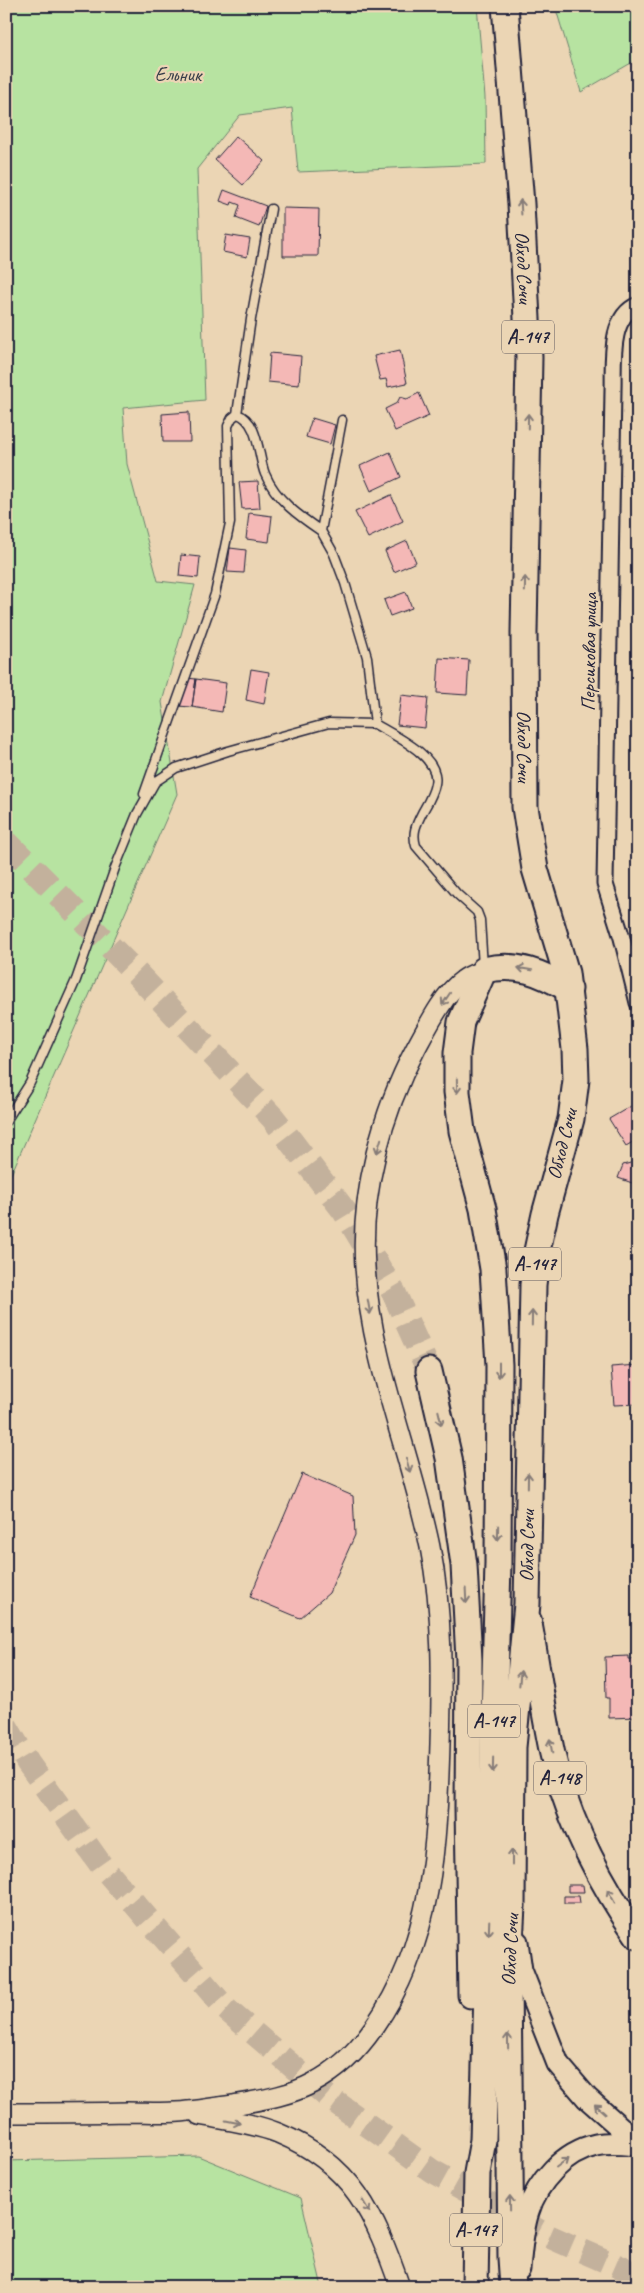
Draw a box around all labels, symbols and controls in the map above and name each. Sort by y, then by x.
park label: Ельник [155,62,203,87]
one-way arrow [517,199,526,215]
street label: Обход Сочи [510,231,539,306]
road number: А-147 [502,321,554,354]
one-way arrow [523,414,533,430]
one-way arrow [520,576,530,592]
street label: Персиковая улица [575,591,603,711]
street label: Обход Сочи [512,710,537,784]
one-way arrow [517,964,533,974]
one-way arrow [441,992,451,1006]
one-way arrow [452,1078,462,1094]
street label: Обход Сочи [541,1104,583,1182]
one-way arrow [374,1138,384,1154]
road number: А-147 [509,1248,561,1280]
one-way arrow [365,1299,375,1315]
one-way arrow [527,1310,537,1326]
one-way arrow [494,1362,504,1378]
one-way arrow [436,1410,445,1426]
one-way arrow [404,1456,414,1472]
one-way arrow [523,1473,533,1489]
street label: Обход Сочи [514,1508,540,1582]
one-way arrow [493,1524,503,1541]
one-way arrow [461,1588,471,1604]
one-way arrow [515,1670,524,1686]
road number: А-147 [468,1704,520,1738]
one-way arrow [546,1738,556,1754]
one-way arrow [488,1757,498,1773]
road number: А-148 [534,1762,586,1795]
one-way arrow [508,1850,517,1866]
one-way arrow [606,1889,616,1904]
street label: Обход Сочи [496,1912,524,1986]
one-way arrow [484,1920,494,1936]
one-way arrow [504,2033,513,2049]
one-way arrow [593,2103,606,2115]
one-way arrow [225,2117,241,2127]
one-way arrow [555,2157,568,2168]
one-way arrow [505,2195,515,2212]
one-way arrow [361,2199,371,2213]
road number: А-147 [450,2214,502,2246]

